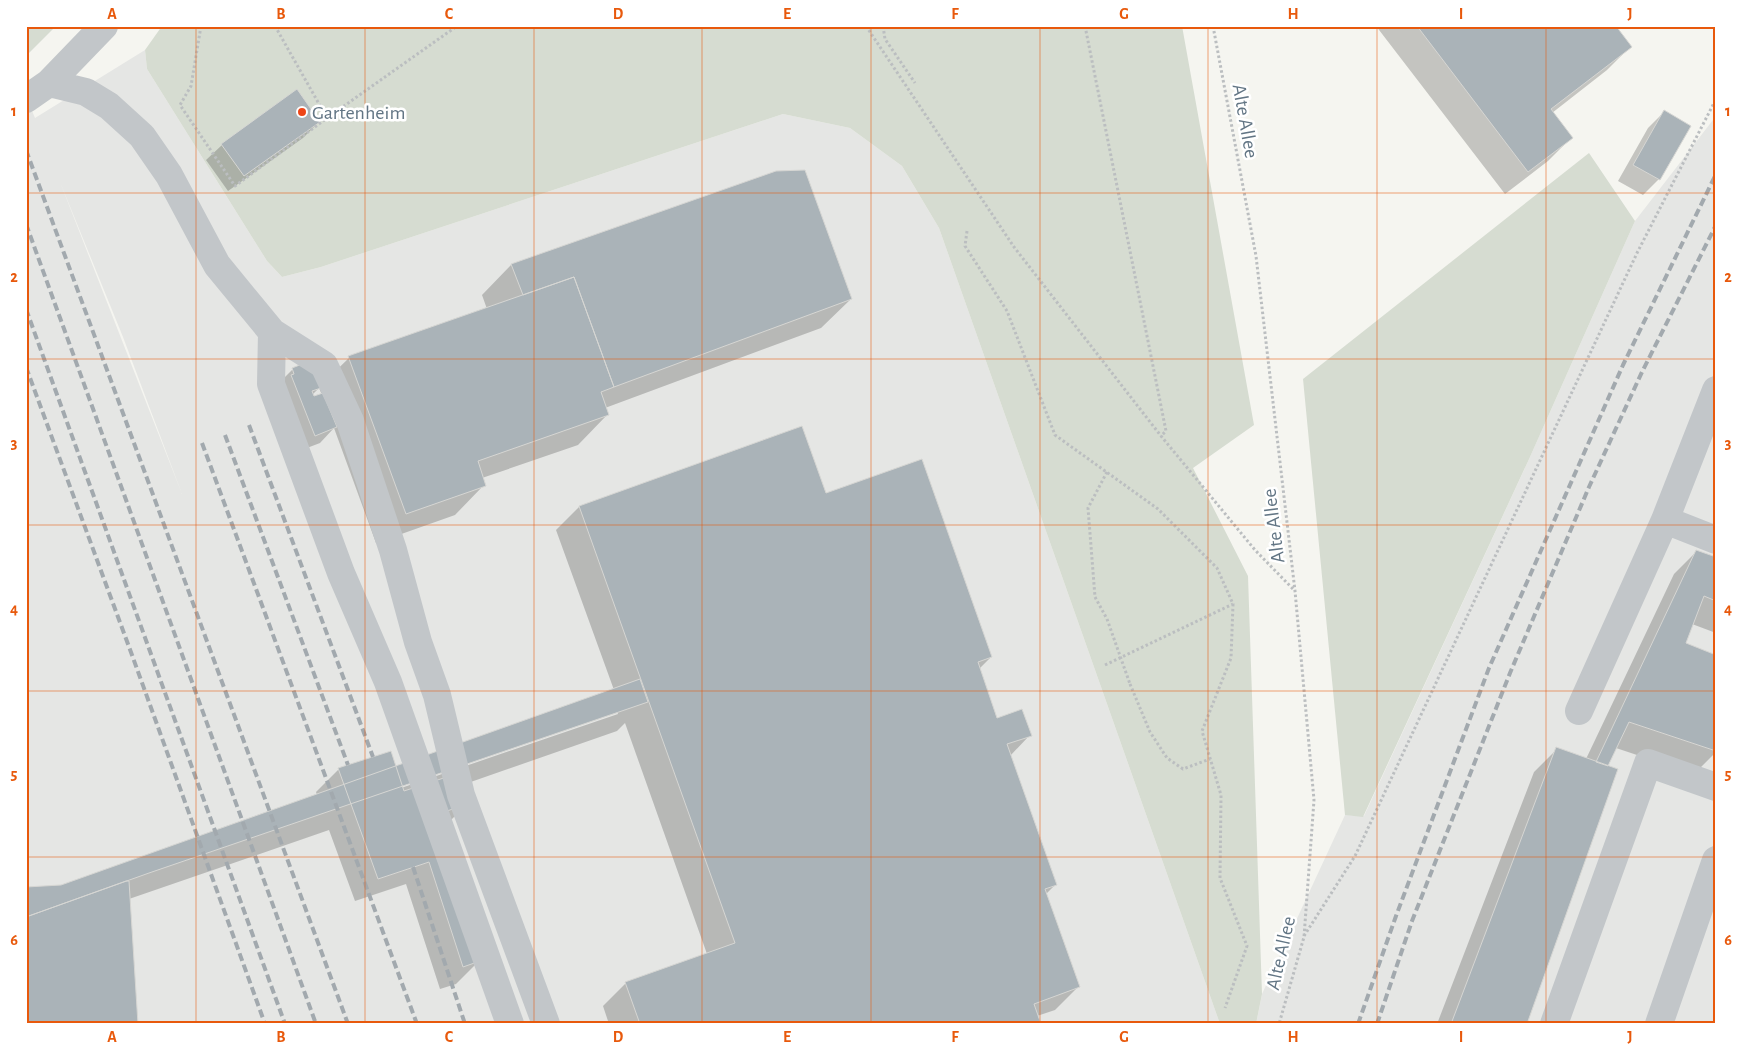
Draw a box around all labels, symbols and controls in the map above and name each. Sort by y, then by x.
text: A [107,6,117,22]
text: B [276,6,286,22]
text: C [445,6,454,22]
text: D [613,6,624,22]
text: E [783,6,791,22]
text: F [951,6,959,22]
text: G [1119,6,1129,22]
text: H [1287,6,1299,22]
text: I [1459,6,1463,22]
text: J [1627,6,1633,22]
street label: Alte Allee [1229,83,1261,160]
text: 1 [11,103,17,119]
place label: Gartenheim [312,103,405,123]
text: 1 [1725,103,1731,119]
marker: Gartenheim [296,106,308,118]
text: 2 [10,269,18,285]
text: 2 [1724,269,1732,285]
text: 3 [11,435,18,451]
text: 3 [1725,435,1732,451]
street label: Alte Allee [1259,487,1288,564]
text: 4 [10,601,18,617]
text: 4 [1724,601,1732,617]
text: 5 [11,766,18,782]
text: 5 [1725,766,1732,782]
street label: Alte Allee [1263,914,1299,992]
text: 6 [10,932,18,948]
text: 6 [1724,932,1732,948]
text: A [107,1029,117,1045]
text: B [276,1029,286,1045]
text: C [445,1029,454,1045]
text: D [613,1029,624,1045]
text: E [783,1029,791,1045]
text: F [951,1029,959,1045]
text: G [1119,1029,1129,1045]
text: H [1287,1029,1299,1045]
text: I [1459,1029,1463,1045]
text: J [1627,1029,1633,1045]

